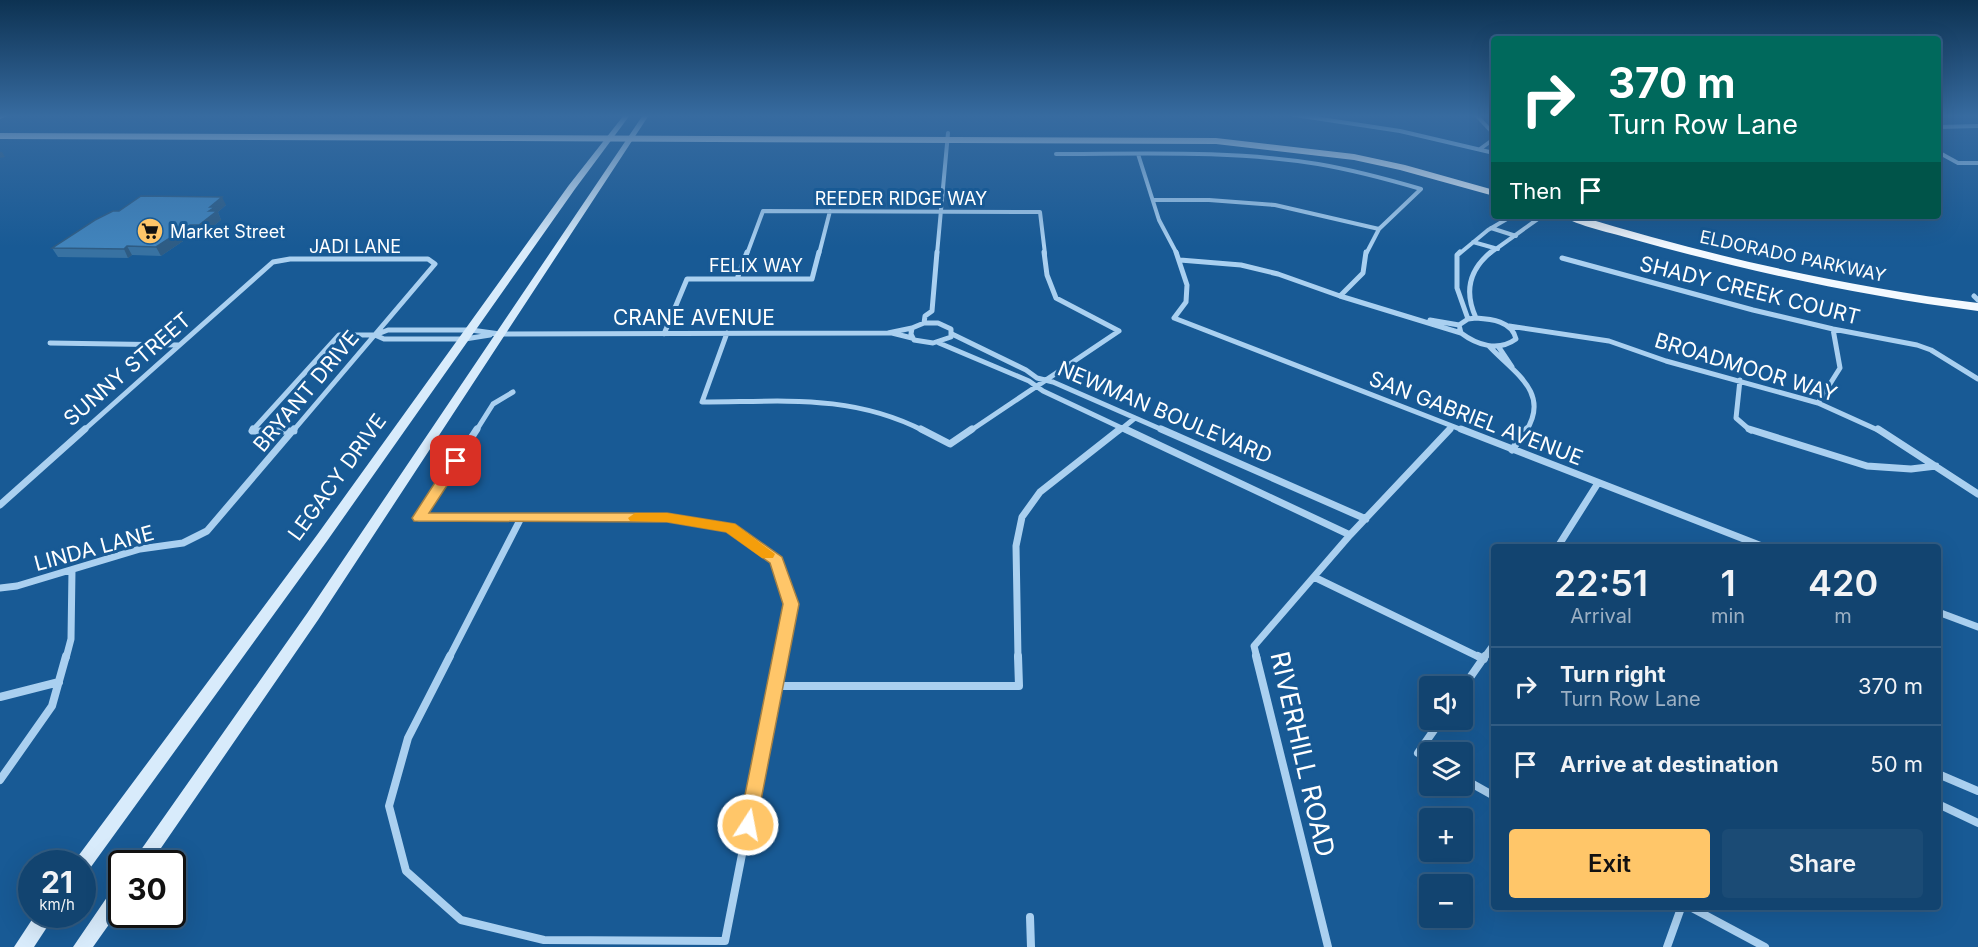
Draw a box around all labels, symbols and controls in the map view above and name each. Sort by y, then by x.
text: 370 m [1608,57,1735,108]
icon: right [1509,60,1587,138]
text: Turn Row Lane [1608,108,1798,141]
icon: arrive [1574,174,1607,207]
text: Then [1509,178,1562,204]
street label: REEDER RIDGE WAY [815,188,987,209]
supermarket icon: Market Street [135,216,165,246]
place label: Market Street [170,221,285,242]
street label: ELDORADO PARKWAY [1698,226,1888,286]
street label: JADI LANE [309,236,401,257]
street label: SHADY CREEK COURT [1637,250,1863,330]
street label: FELIX WAY [709,255,803,276]
street label: CRANE AVENUE [613,305,775,330]
street label: SUNNY STREET [58,307,196,431]
street label: BRYANT DRIVE [248,325,364,457]
street label: BROADMOOR WAY [1652,327,1840,407]
street label: NEWMAN BOULEVARD [1054,355,1276,469]
street label: SAN GABRIEL AVENUE [1366,366,1586,470]
street label: LEGACY DRIVE [283,409,391,545]
pin [430,435,481,486]
icon: arrive [439,444,472,477]
street label: LINDA LANE [31,520,157,576]
text: 22:51 [1554,561,1648,605]
text: 1 [1720,561,1736,605]
text: 420 [1808,561,1878,605]
text: Arrival [1570,604,1632,628]
text: min [1711,604,1745,628]
text: m [1834,604,1852,628]
street label: RIVERHILL ROAD [1264,648,1342,860]
text: Turn right [1560,661,1666,687]
icon: right [1509,670,1542,703]
text: 370 m [1858,673,1923,699]
map controls [1419,676,1473,928]
button: sound [1419,676,1473,730]
text: Turn Row Lane [1560,687,1701,711]
button: layers [1419,742,1473,796]
icon: arrive [1509,748,1542,781]
text: Arrive at destination [1560,751,1779,777]
text: 50 m [1870,751,1923,777]
position arrow [716,793,780,857]
button: + [1419,808,1473,862]
button: Exit [1509,829,1710,898]
button: Share [1722,829,1923,898]
speed limit sign: 30 [108,850,186,928]
text: 21 [41,864,73,900]
button: − [1419,874,1473,928]
text: km/h [39,895,75,914]

